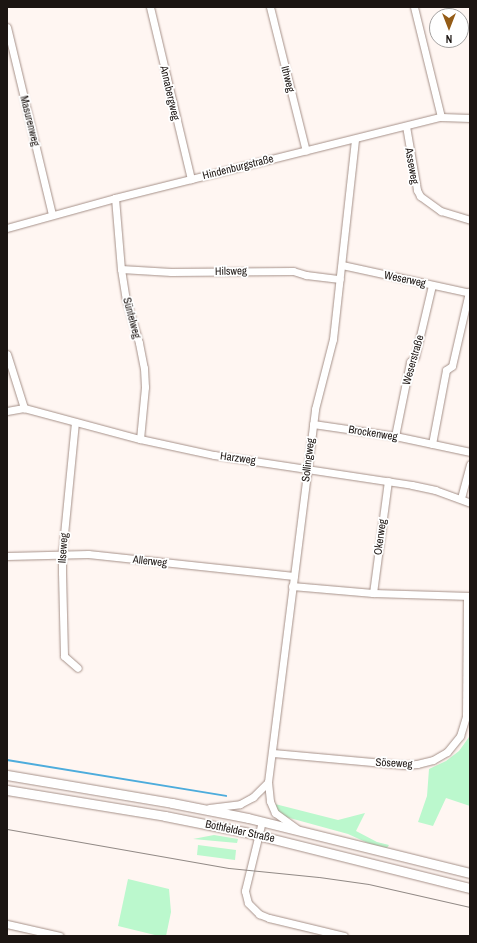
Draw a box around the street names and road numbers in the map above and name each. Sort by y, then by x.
street label: Annabergweg [157,64,183,122]
street label: Ithweg [278,65,298,93]
street label: Masurenweg [17,94,43,148]
street label: Asseweg [402,147,422,185]
street label: Hindenburgstraße [201,152,275,182]
street label: Hilsweg [215,264,247,278]
street label: Weserweg [383,268,427,290]
street label: Süntelweg [120,296,144,340]
street label: Weserstraße [400,333,426,387]
street label: Brockenweg [347,423,399,443]
street label: Sollingweg [299,437,317,483]
street label: Harzweg [219,449,257,467]
street label: Okerweg [371,518,389,556]
street label: Ilseweg [55,532,71,564]
street label: Allerweg [132,553,168,569]
street label: Söseweg [375,755,413,771]
street label: Bothfelder Straße [204,817,276,845]

